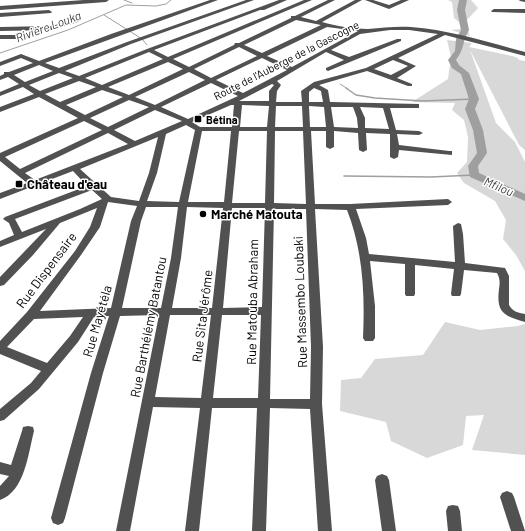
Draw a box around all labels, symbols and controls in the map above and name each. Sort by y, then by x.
water label: Rivière Louka [13,8,83,44]
street label: Route de l'Auberge de la Gascogne [211,18,361,102]
place label: Bétina [206,113,238,126]
marker: Bétina [193,114,203,124]
water label: Mfilou [482,174,516,198]
place label: Château d'eau [27,176,107,192]
marker: Château d'eau [14,179,24,189]
place label: Marché Matouta [211,206,303,222]
marker: Marché Matouta [198,209,208,219]
street label: Rue Dispensaire [12,229,80,311]
street label: Rue Massembo Loubaki [290,236,310,368]
street label: Rue Matouba Abraham [243,239,261,365]
street label: Rue Barthélémy Batantou [126,255,170,399]
street label: Rue Sita Jérôme [188,269,216,363]
street label: Rue Mayétéla [79,283,115,359]

